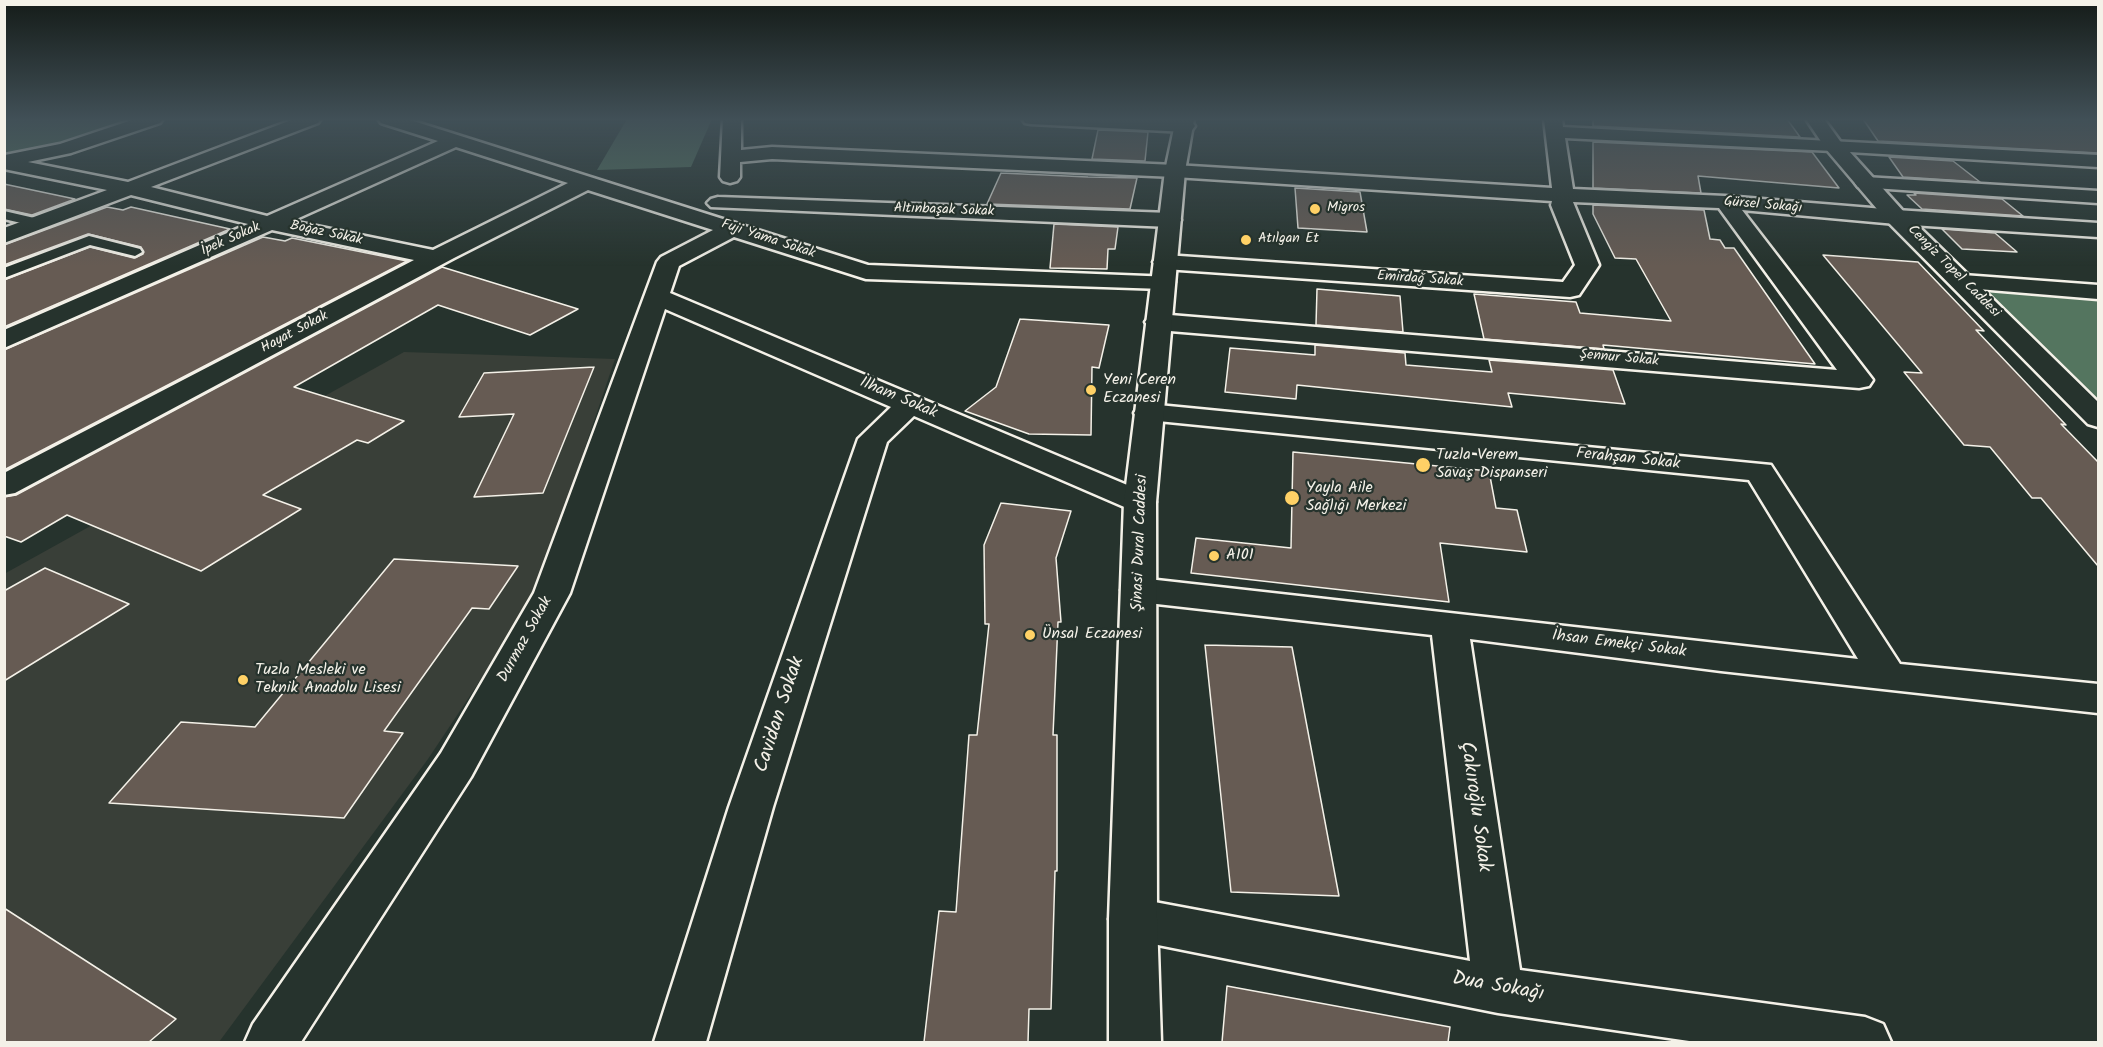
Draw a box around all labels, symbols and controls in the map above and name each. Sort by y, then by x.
street label: Gürsel Sokağı [1723,194,1803,218]
street label: Altınbaşak Sokak [893,201,995,221]
place label: Migros [1327,201,1365,217]
marker: Migros [1308,202,1322,216]
street label: Fuji Yama Sokak [719,217,817,263]
street label: Boğaz Sokak [288,218,364,250]
street label: İpek Sokak [199,220,263,260]
street label: Cengiz Topel Caddesi [1903,222,2003,322]
place label: Atılgan Et [1258,232,1319,248]
marker: Atılgan Et [1239,233,1253,247]
street label: Emirdağ Sokak [1376,269,1464,291]
street label: Hayat Sokak [259,308,331,358]
street label: Şennur Sokak [1579,347,1659,371]
place label: Yeni Ceren Eczanesi [1103,371,1176,409]
street label: İlham Sokak [856,374,940,424]
marker: Yeni Ceren Eczanesi [1084,383,1098,397]
street label: Ferahşan Sokak [1575,445,1681,475]
place label: Tuzla Verem Savaş Dispanseri [1436,446,1547,484]
marker: Tuzla Verem Savaş Dispanseri [1414,456,1432,474]
street label: Şinasi Dural Caddesi [1129,474,1153,612]
place label: Yayla Aile Sağlığı Merkezi [1306,479,1406,517]
marker: Yayla Aile Sağlığı Merkezi [1283,489,1301,507]
place label: A101 [1226,546,1254,566]
marker: A101 [1207,549,1221,563]
street label: Durmaz Sokak [495,594,557,686]
place label: Ünsal Eczanesi [1042,625,1142,645]
street label: İhsan Emekçi Sokak [1551,627,1687,663]
marker: Ünsal Eczanesi [1023,628,1037,642]
street label: Cavidan Sokak [751,654,811,776]
place label: Tuzla Mesleki ve Teknik Anadolu Lisesi [255,661,401,699]
marker: Tuzla Mesleki ve Teknik Anadolu Lisesi [236,673,250,687]
street label: Çakıroğlu Sokak [1453,740,1495,874]
street label: Dua Sokağı [1450,968,1546,1008]

